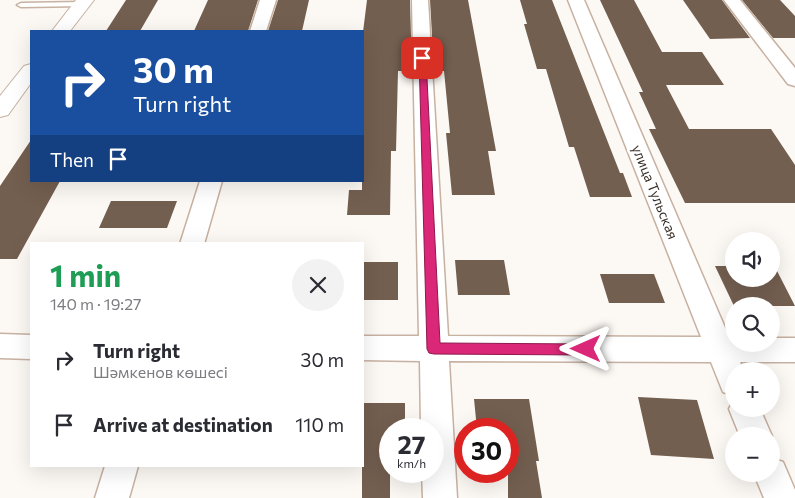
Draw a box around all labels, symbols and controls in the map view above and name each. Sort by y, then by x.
pin [401,37,443,79]
icon: arrive [408,44,436,72]
text: 30 m [133,47,214,90]
icon: right [50,50,115,115]
text: Turn right [133,90,231,117]
street label: улица Тульская [629,142,682,241]
icon: arrive [104,145,132,173]
text: Then [50,148,94,171]
map controls [725,232,780,482]
button: sound [725,232,780,287]
text: 1 min [50,256,121,293]
button: close [292,259,344,311]
text: 140 m · 19:27 [50,294,141,313]
button: search [725,297,780,352]
position arrow [559,322,611,374]
text: Turn right [93,339,180,362]
icon: right [50,346,78,374]
text: 30 m [301,348,344,371]
text: Шәмкенов көшесі [93,362,228,381]
button: + [725,362,780,417]
icon: arrive [50,411,78,439]
text: Arrive at destination [93,413,273,436]
text: 110 m [295,413,344,436]
speed limit sign: 30 [454,418,519,483]
button: − [725,427,780,482]
text: 27 [398,429,425,459]
text: km/h [397,456,426,470]

